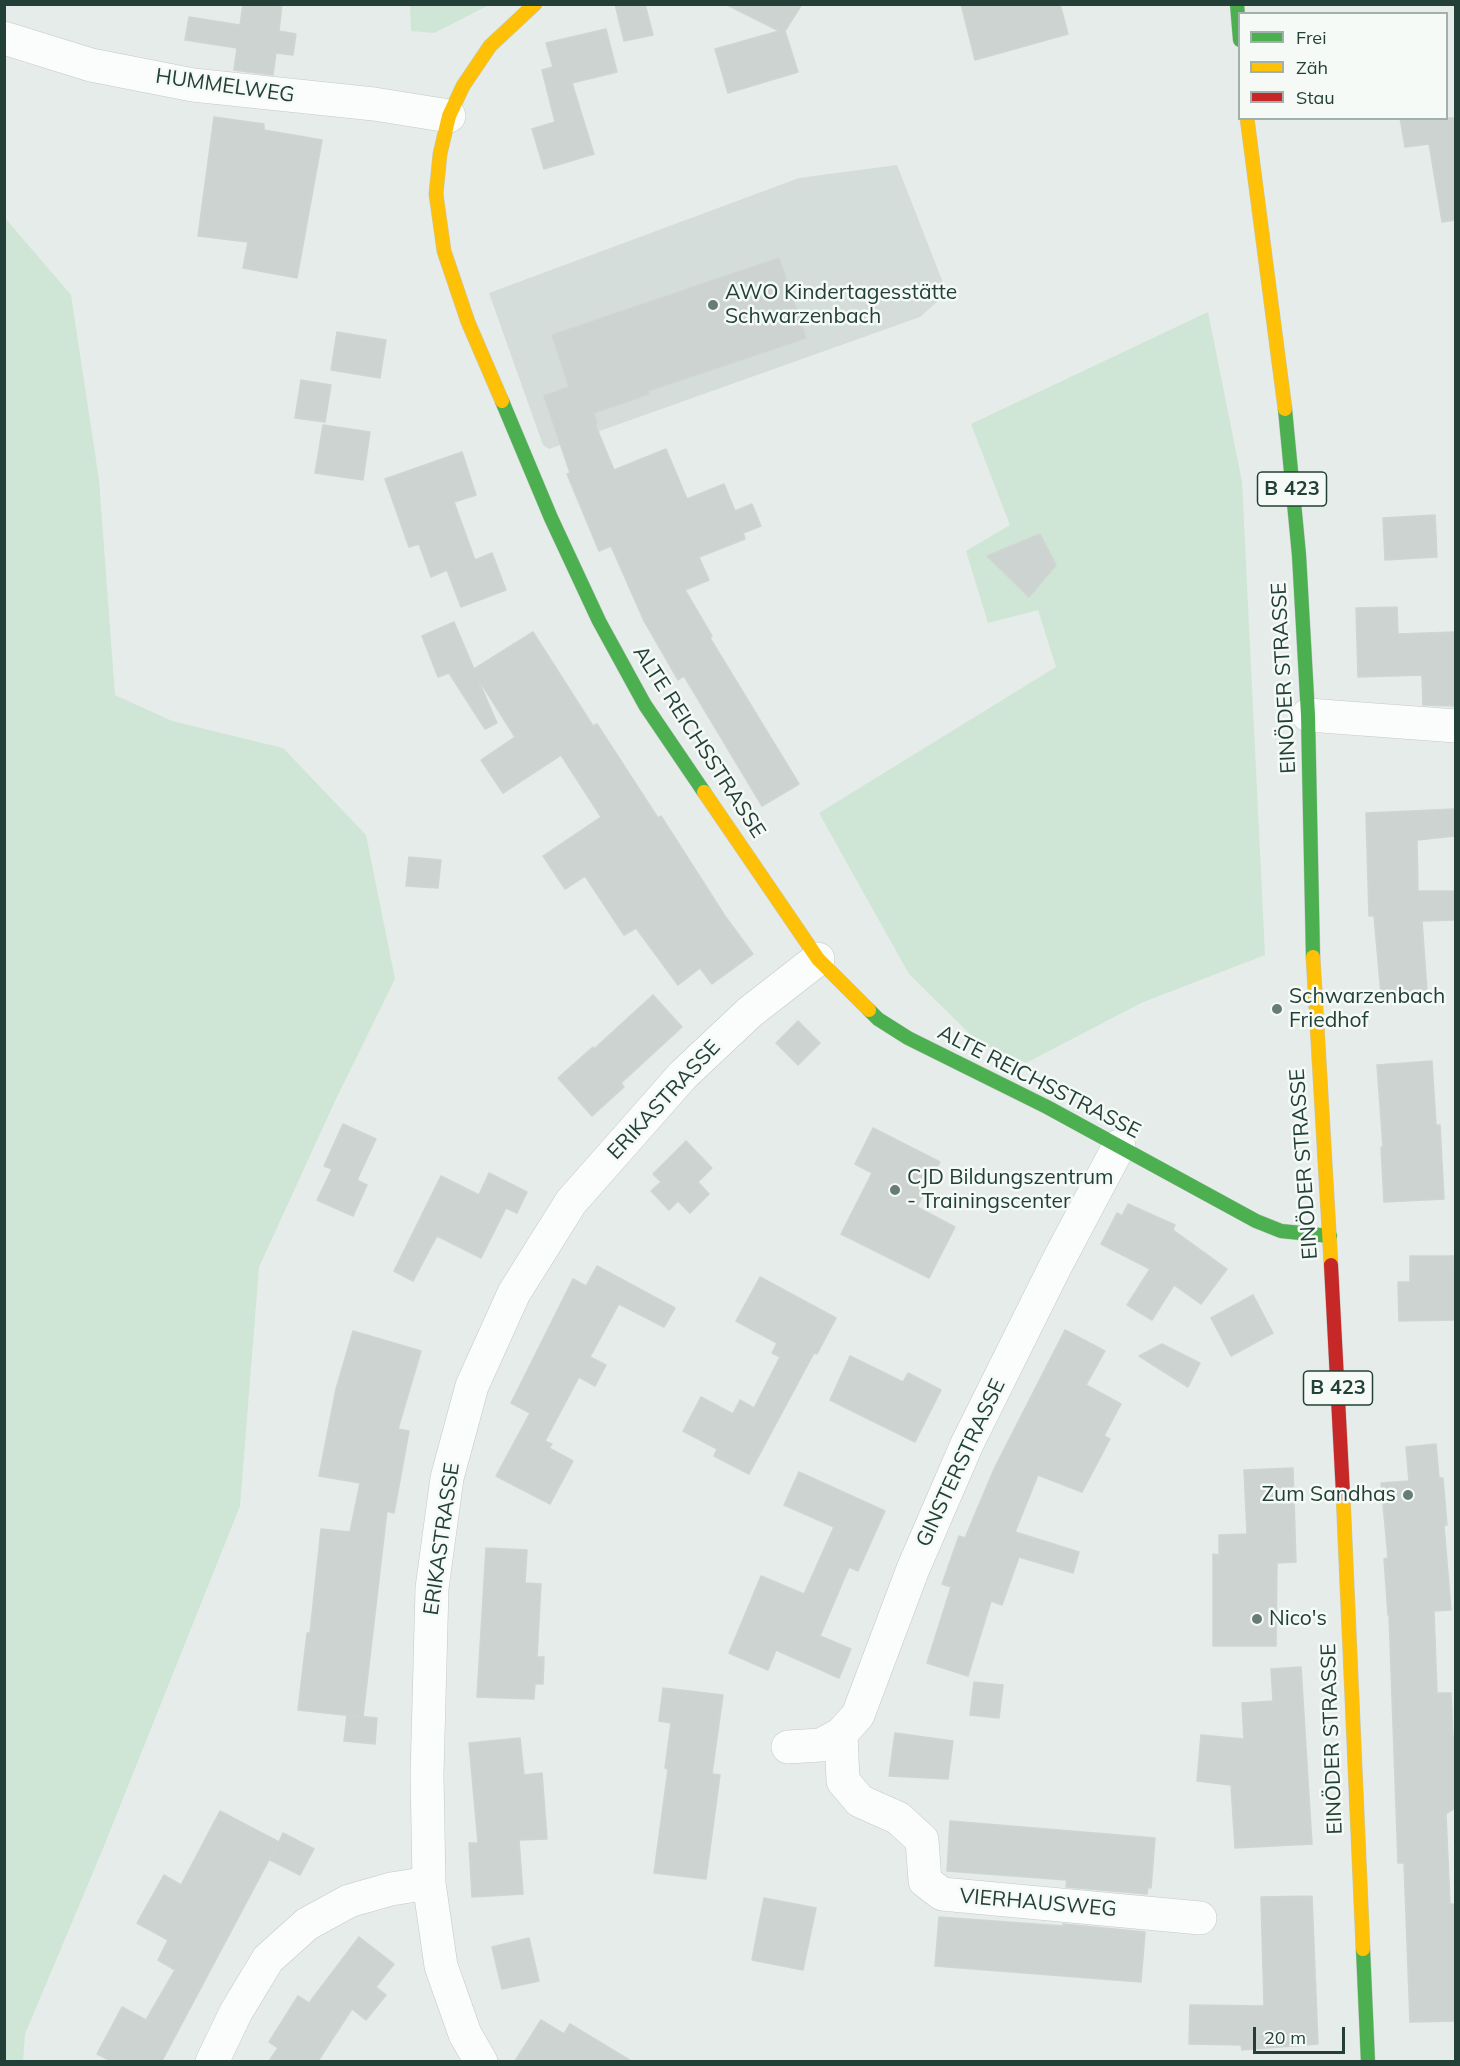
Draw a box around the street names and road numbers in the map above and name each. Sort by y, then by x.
street label: HUMMELWEG [154,64,296,108]
road number: B 423 [1258,472,1326,506]
street label: EINÖDER STRASSE [1266,582,1302,774]
street label: ALTE REICHSSTRASSE [627,641,771,843]
street label: ALTE REICHSSTRASSE [933,1020,1145,1144]
street label: ERIKASTRASSE [602,1035,726,1165]
street label: EINÖDER STRASSE [1285,1068,1323,1260]
road number: B 423 [1304,1371,1372,1405]
street label: GINSTERSTRASSE [911,1375,1011,1551]
street label: ERIKASTRASSE [419,1461,465,1617]
street label: EINÖDER STRASSE [1316,1643,1348,1835]
street label: VIERHAUSWEG [958,1884,1118,1922]

